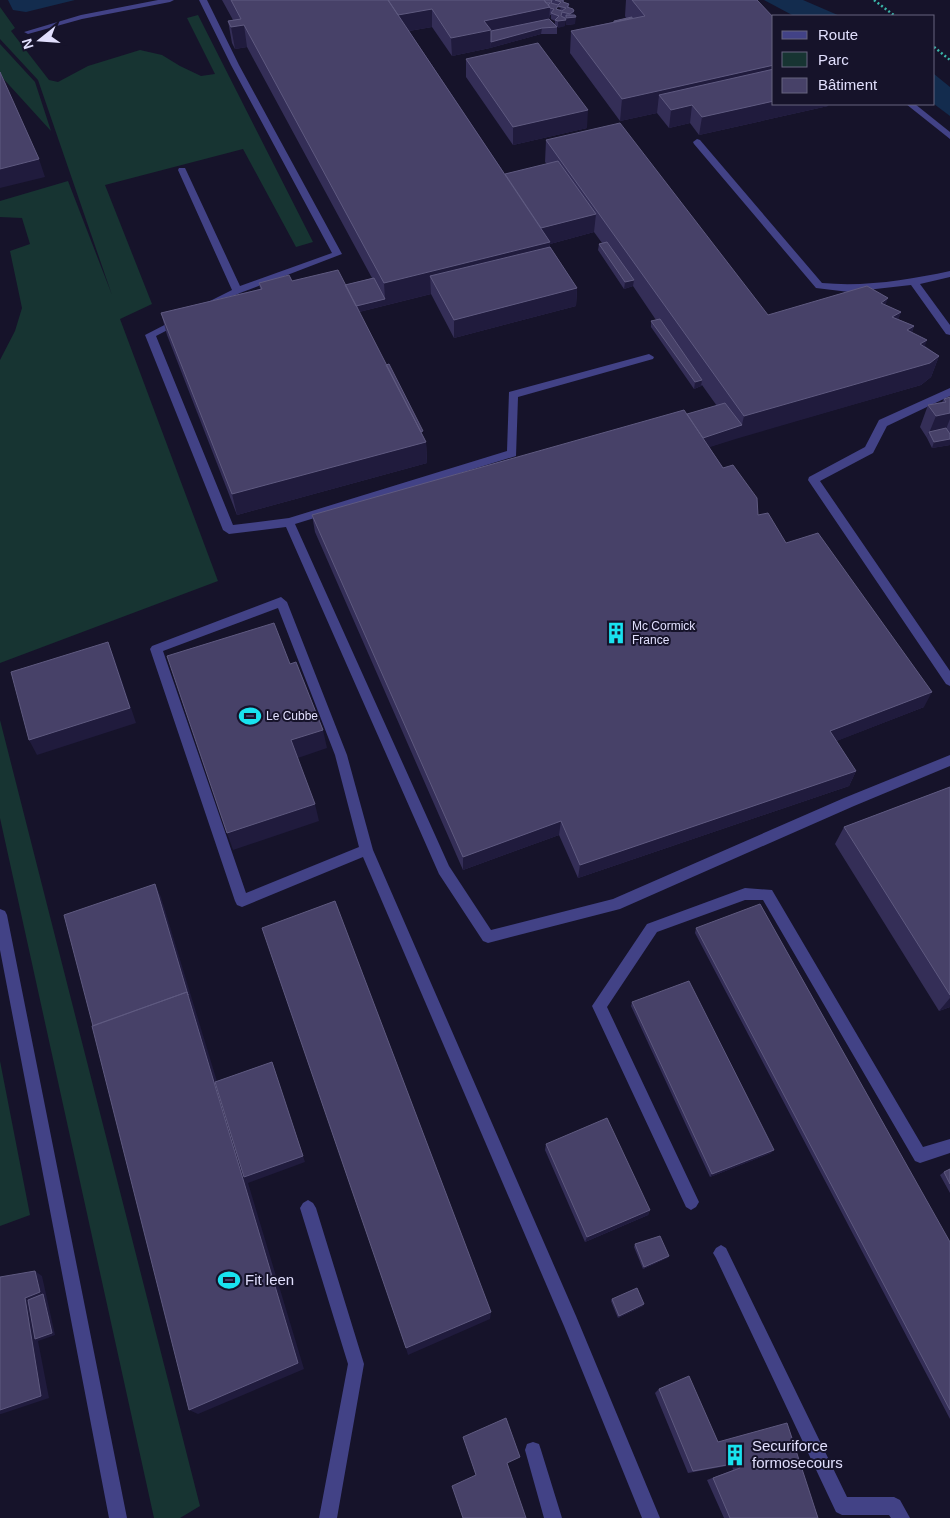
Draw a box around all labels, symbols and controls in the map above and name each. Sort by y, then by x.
north arrow [15,15,65,65]
legend [772,15,935,105]
text: Route [818,26,858,43]
text: N [18,37,37,51]
text: Parc [818,51,849,68]
text: Bâtiment [818,76,878,93]
place label: Mc Cormick France [632,619,696,647]
building icon: Mc Cormick France [603,620,629,646]
sports icon: Le Cubbe [237,703,263,729]
place label: Le Cubbe [266,709,318,723]
sports icon: Fit leen [216,1267,242,1293]
place label: Fit leen [245,1271,294,1288]
place label: Securiforce formosecours [752,1437,843,1471]
building icon: Securiforce formosecours [722,1442,748,1468]

